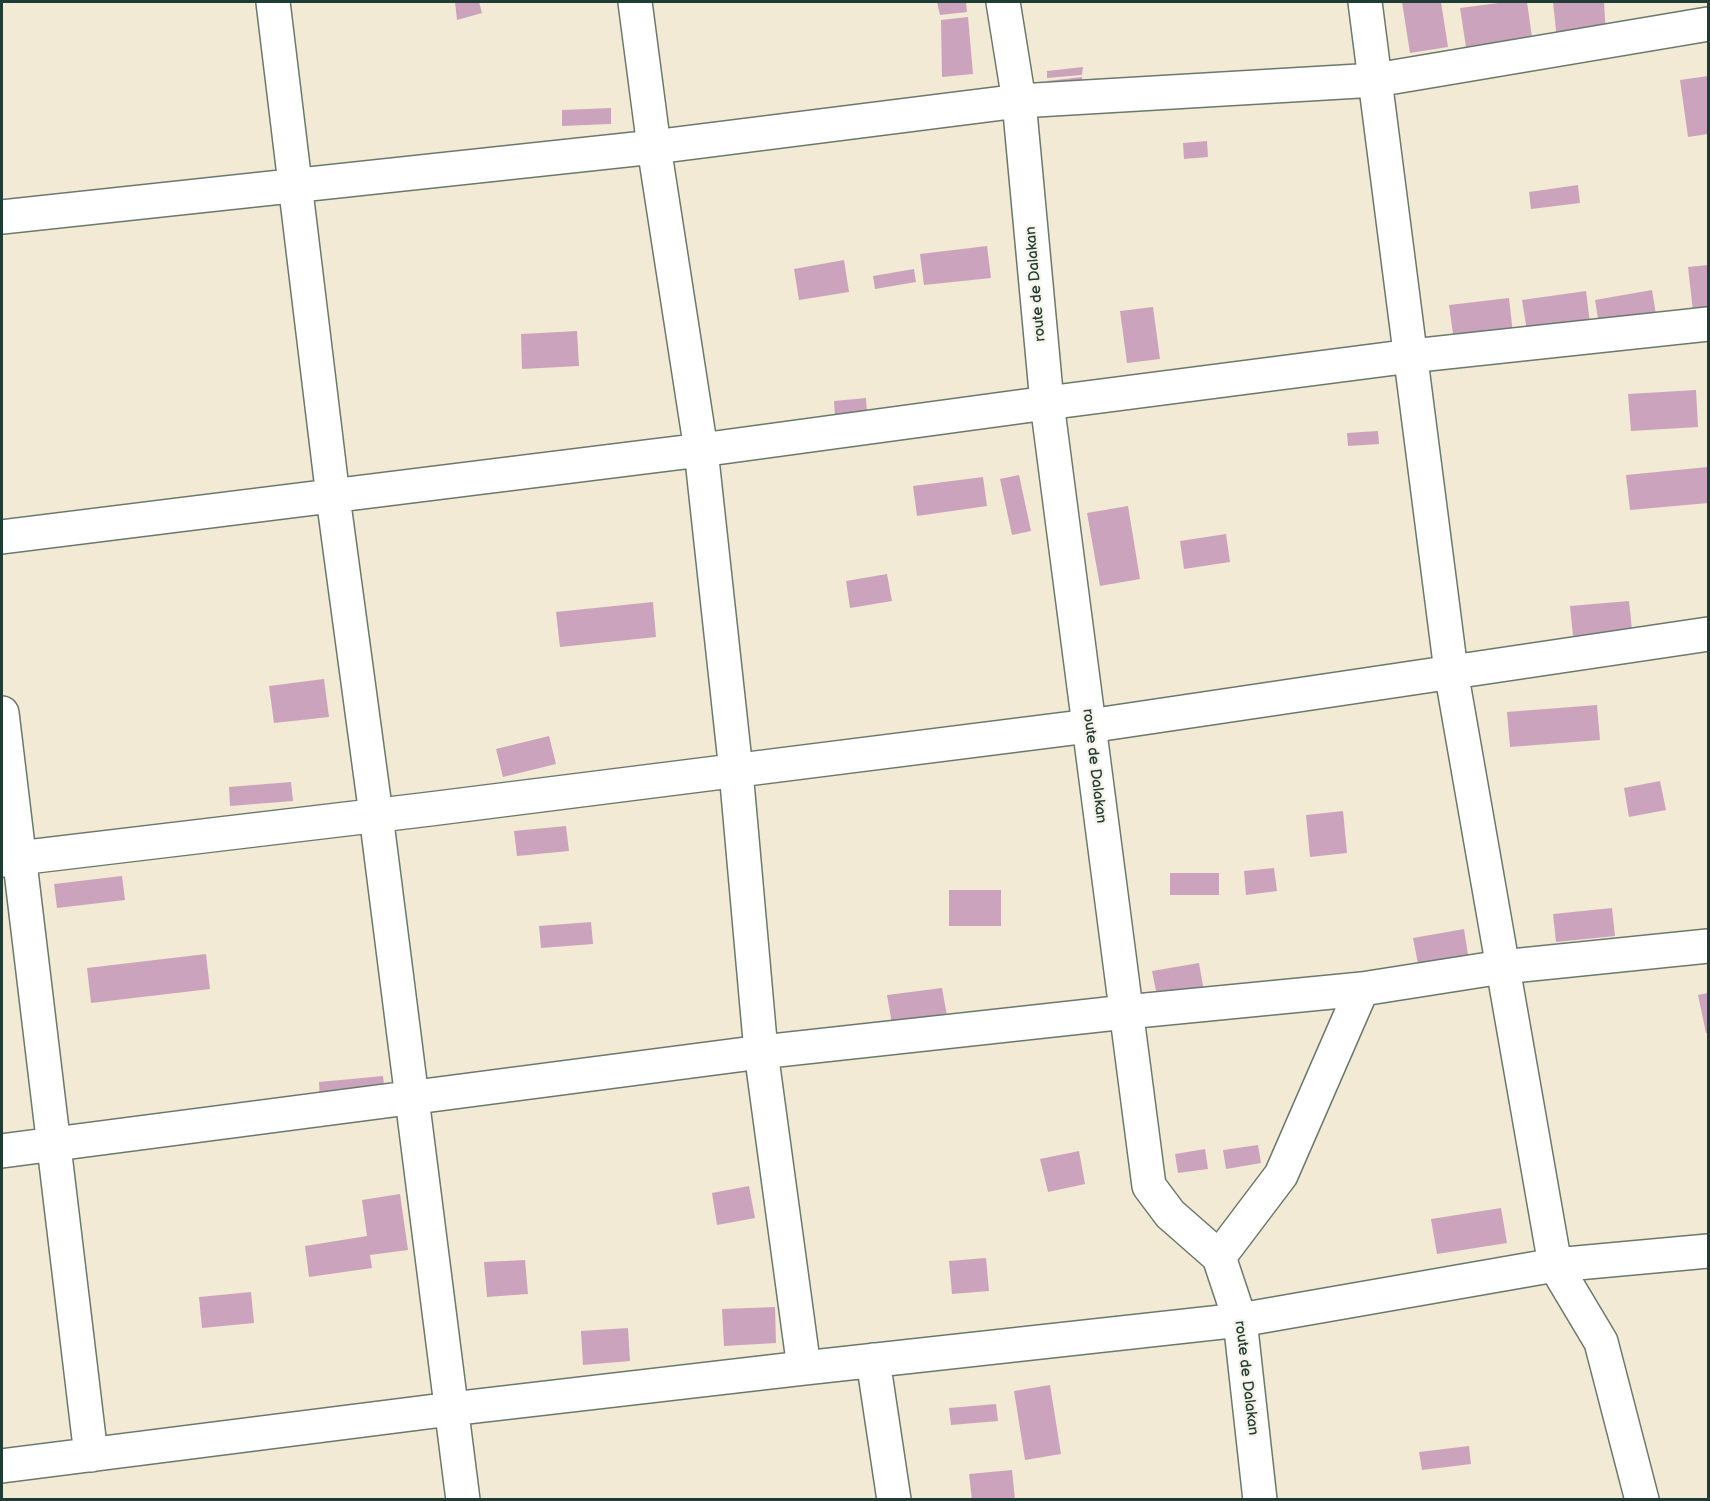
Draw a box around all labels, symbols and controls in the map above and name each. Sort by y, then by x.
street label: route de Dalakan [1022,226,1050,342]
street label: route de Dalakan [1078,708,1110,824]
street label: route de Dalakan [1230,1320,1262,1436]

